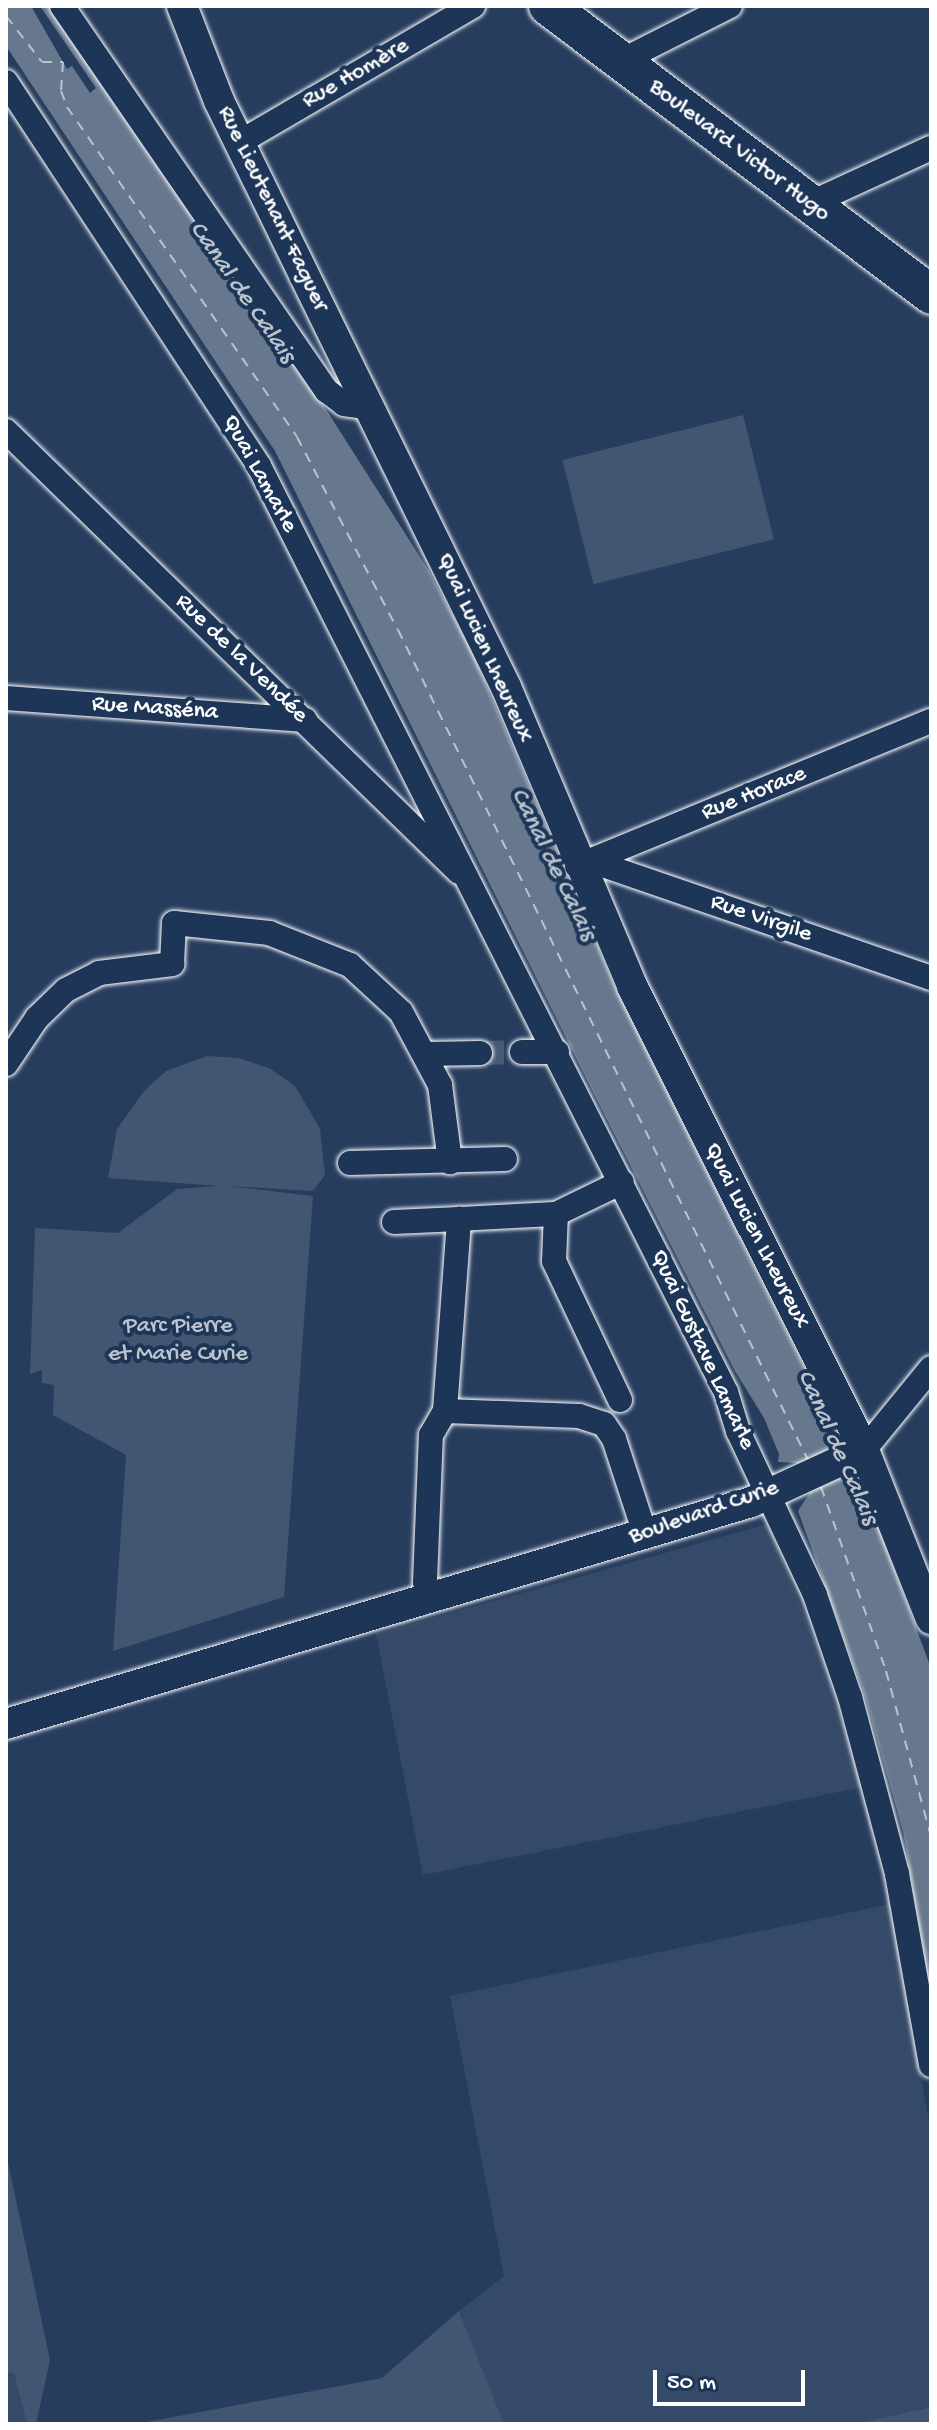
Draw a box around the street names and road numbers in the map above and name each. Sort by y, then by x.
street label: Rue Homère [298,32,414,116]
street label: Boulevard Victor Hugo [642,73,836,229]
street label: Rue Lieutenant Faguer [210,102,334,316]
street label: Quai Lamarle [215,410,303,538]
street label: Quai Lucien Lheureux [429,549,539,747]
street label: Rue de la Vendée [168,588,314,730]
street label: Rue Masséna [91,690,219,728]
street label: Rue Horace [697,760,811,828]
street label: Rue Virgile [706,888,816,950]
street label: Quai Lucien Lheureux [697,1138,815,1334]
street label: Quai Gustave Lamarle [643,1245,761,1455]
street label: Boulevard Curie [625,1474,783,1552]

